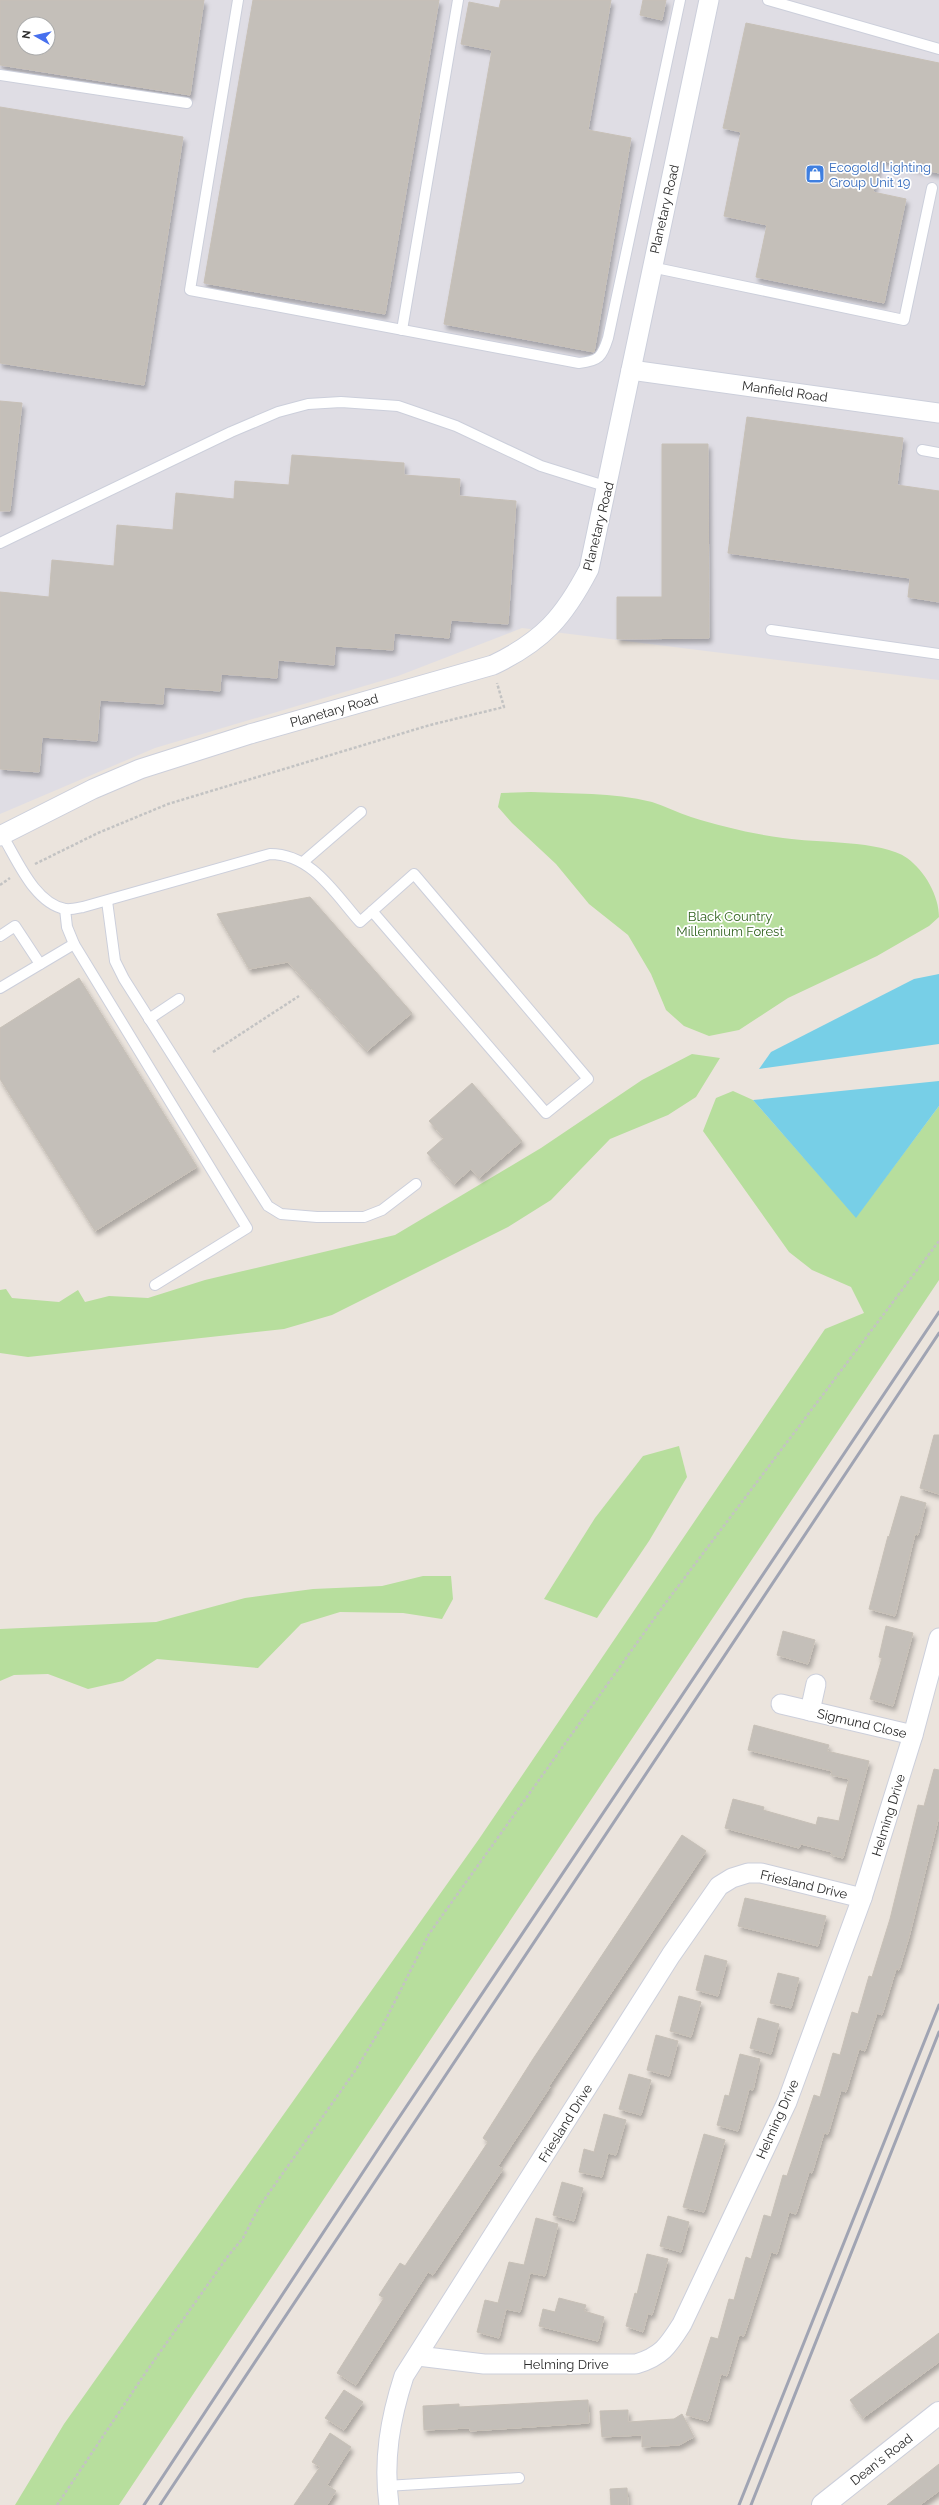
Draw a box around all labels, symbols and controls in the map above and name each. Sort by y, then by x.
north arrow [16,16,56,56]
text: N [20,30,34,40]
place label: Ecogold Lighting Group Unit 19 [829,160,931,190]
street label: Planetary Road [647,163,682,255]
shop icon: Ecogold Lighting Group Unit 19 [804,163,826,185]
street label: Manfield Road [741,378,829,405]
street label: Planetary Road [580,480,617,572]
street label: Planetary Road [288,691,380,730]
park label: Black Country Millennium Forest [676,909,784,939]
street label: Sigmund Close [816,1706,909,1741]
street label: Helming Drive [869,1772,908,1858]
street label: Friesland Drive [759,1867,849,1902]
street label: Helming Drive [753,2077,802,2161]
street label: Friesland Drive [535,2081,596,2165]
street label: Helming Drive [523,2357,609,2372]
street label: Dean's Road [847,2430,915,2488]

